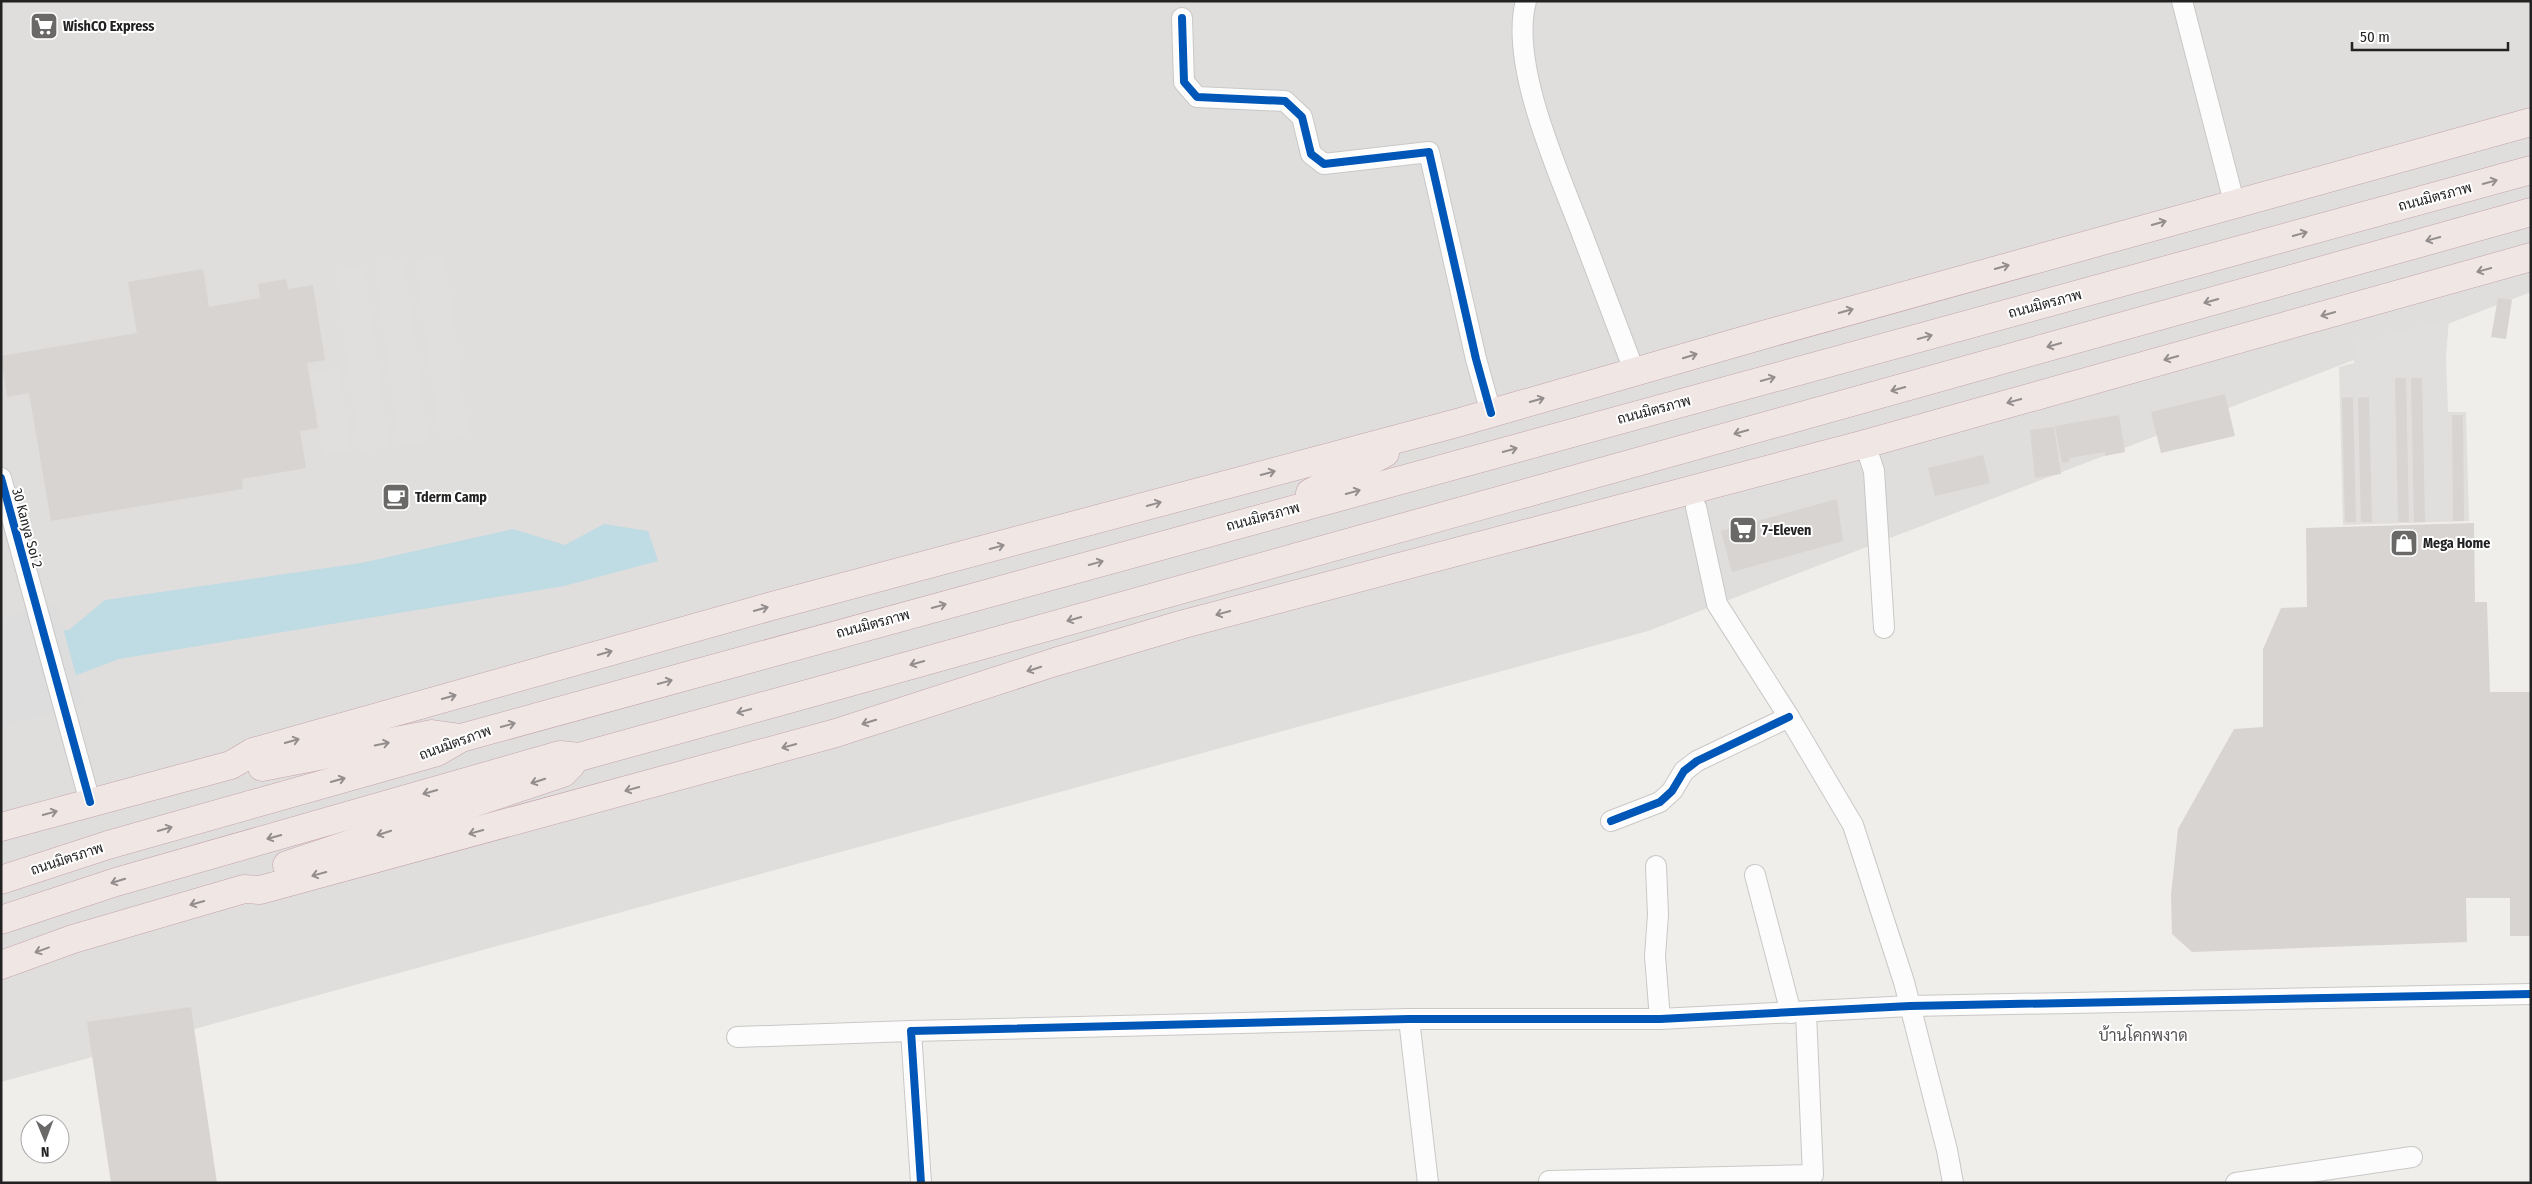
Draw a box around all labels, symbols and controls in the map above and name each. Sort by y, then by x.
supermarket icon: WishCO Express [29,11,59,41]
place label: WishCO Express [63,18,155,35]
scale bar [2352,20,2508,52]
text: 50 m [2360,28,2390,46]
one-way arrow [2481,176,2497,186]
street label: ถนนมิตรภาพ [2396,179,2474,215]
one-way arrow [2150,218,2166,228]
one-way arrow [2291,229,2307,239]
one-way arrow [2426,235,2442,244]
one-way arrow [1994,262,2010,272]
one-way arrow [2476,265,2492,275]
street label: ถนนมิตรภาพ [2006,286,2084,322]
one-way arrow [2203,297,2219,306]
one-way arrow [1837,306,1853,316]
one-way arrow [2320,310,2336,320]
one-way arrow [1916,331,1932,341]
one-way arrow [2047,340,2063,350]
one-way arrow [1681,351,1697,361]
one-way arrow [2163,354,2179,364]
one-way arrow [1760,374,1776,384]
one-way arrow [1890,384,1906,394]
street label: ถนนมิตรภาพ [1615,392,1693,428]
one-way arrow [1529,395,1545,405]
one-way arrow [2007,397,2023,407]
one-way arrow [1734,428,1750,438]
one-way arrow [1502,444,1518,454]
one-way arrow [1260,468,1276,477]
cafe icon: Tderm Camp [381,482,411,512]
street label: 30 Kanya Soi 2 [8,486,46,570]
one-way arrow [1345,487,1361,497]
place label: Tderm Camp [415,489,487,506]
one-way arrow [1145,499,1161,508]
street label: ถนนมิตรภาพ [1224,499,1302,535]
supermarket icon: 7-Eleven [1728,515,1758,545]
place label: 7-Eleven [1762,522,1811,539]
shop icon: Mega Home [2389,528,2419,558]
place label: Mega Home [2423,535,2490,552]
one-way arrow [989,542,1005,551]
one-way arrow [1088,557,1104,567]
one-way arrow [931,601,947,610]
one-way arrow [753,603,769,613]
street label: ถนนมิตรภาพ [834,606,912,642]
one-way arrow [1216,609,1232,618]
one-way arrow [1066,615,1082,624]
one-way arrow [596,647,612,657]
one-way arrow [909,659,925,668]
one-way arrow [1027,665,1042,674]
one-way arrow [656,676,672,686]
one-way arrow [440,692,456,701]
one-way arrow [736,707,752,716]
one-way arrow [862,717,878,727]
one-way arrow [500,720,516,729]
street label: ถนนมิตรภาพ [417,722,493,764]
one-way arrow [284,736,300,746]
one-way arrow [374,738,390,748]
one-way arrow [782,742,798,751]
one-way arrow [329,775,345,784]
one-way arrow [531,777,547,786]
one-way arrow [625,785,641,794]
one-way arrow [423,788,439,797]
one-way arrow [41,808,57,818]
one-way arrow [156,824,172,833]
one-way arrow [468,827,484,837]
one-way arrow [377,829,393,838]
one-way arrow [267,832,283,842]
street label: ถนนมิตรภาพ [29,839,105,879]
one-way arrow [311,870,327,880]
one-way arrow [110,877,126,887]
one-way arrow [190,898,206,908]
one-way arrow [35,946,50,955]
district label: บ้านโคกพงาด [2098,1024,2188,1045]
north arrow [20,1114,70,1164]
text: N [41,1143,50,1160]

